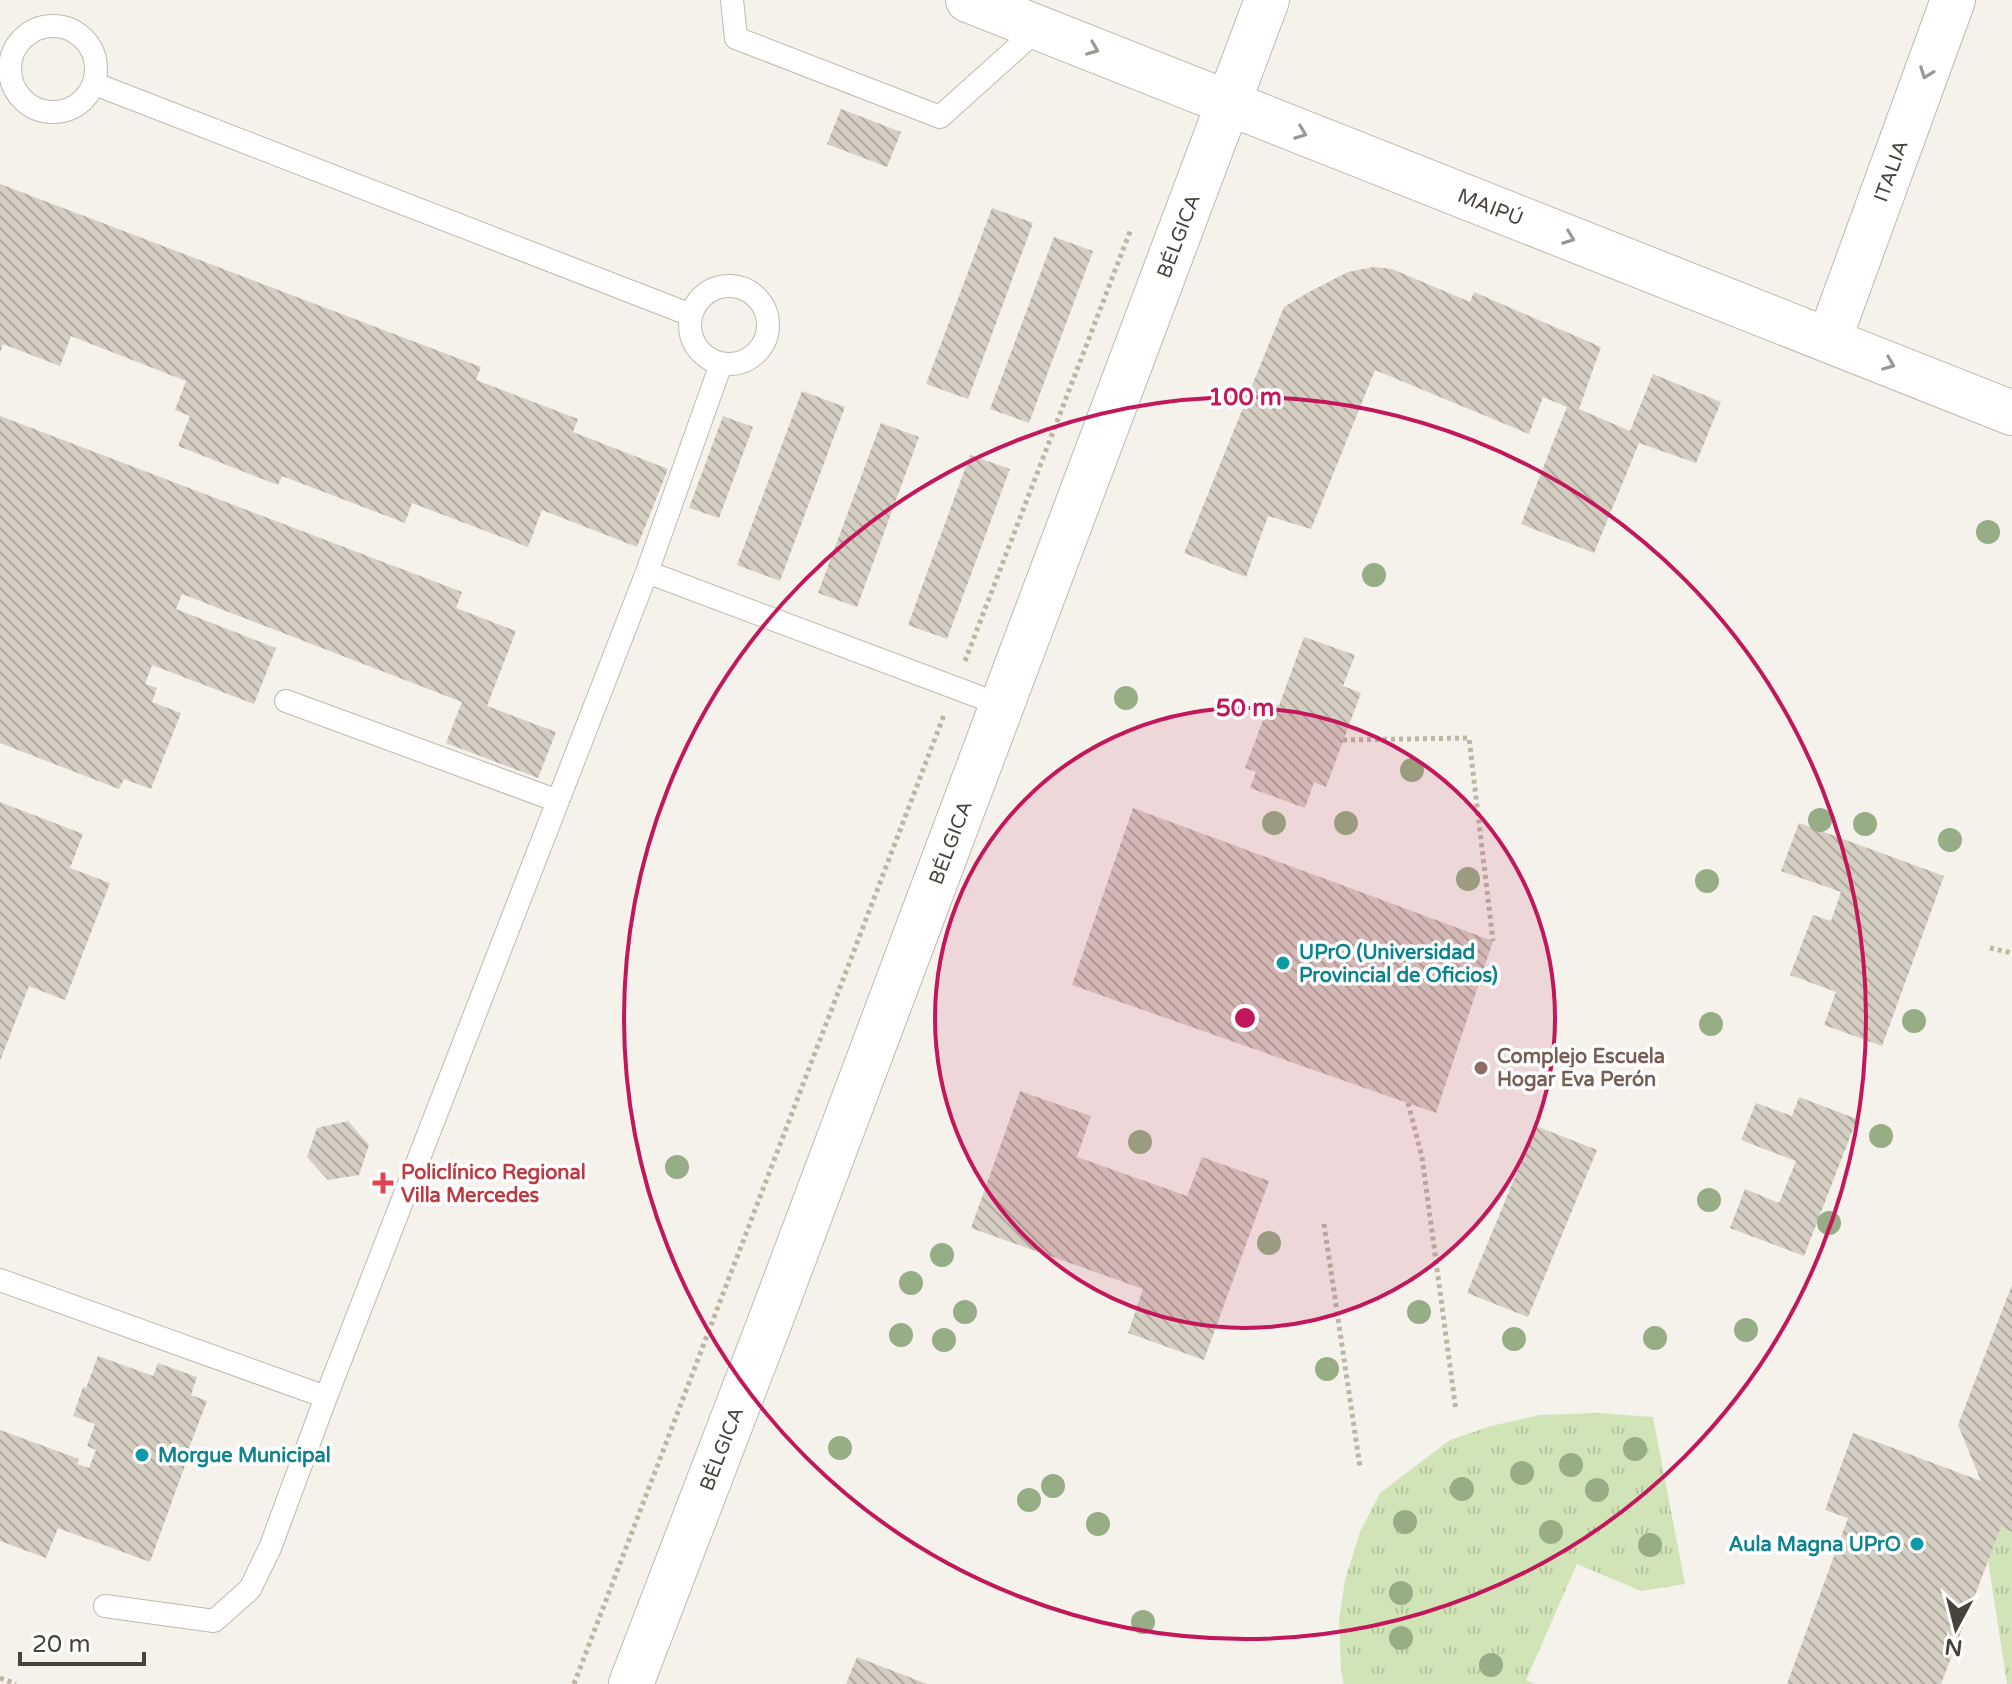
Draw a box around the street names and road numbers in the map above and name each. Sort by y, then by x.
street label: ITALIA [1869,137,1914,205]
street label: MAIPÚ [1454,184,1527,231]
street label: BÉLGICA [1153,191,1206,282]
street label: BÉLGICA [924,798,978,888]
street label: BÉLGICA [695,1404,749,1494]

